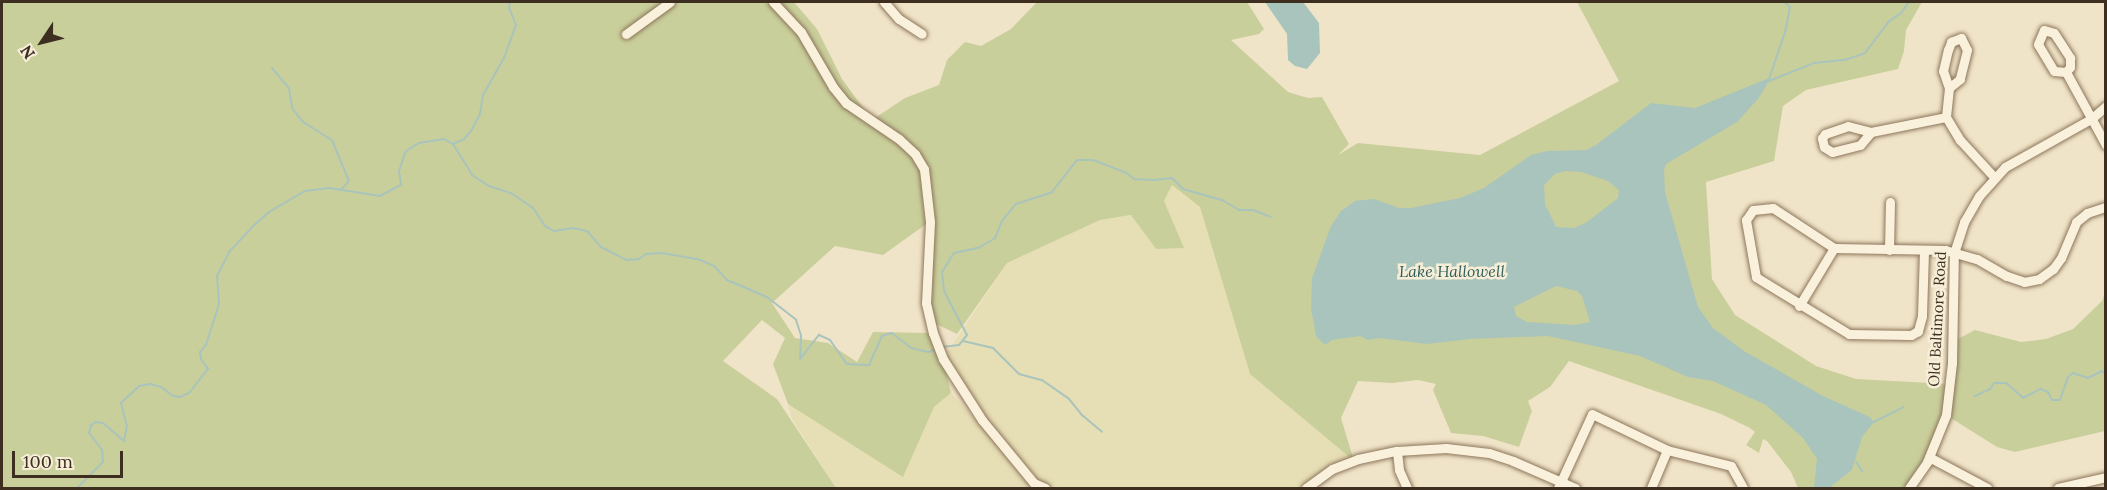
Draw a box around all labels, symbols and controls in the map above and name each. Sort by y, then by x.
north arrow [12,12,72,72]
text: N [16,42,39,63]
street label: Old Baltimore Road [1924,251,1950,387]
water label: Lake Hallowell [1399,261,1505,281]
scale bar [15,439,126,477]
text: 100 m [23,450,73,473]

